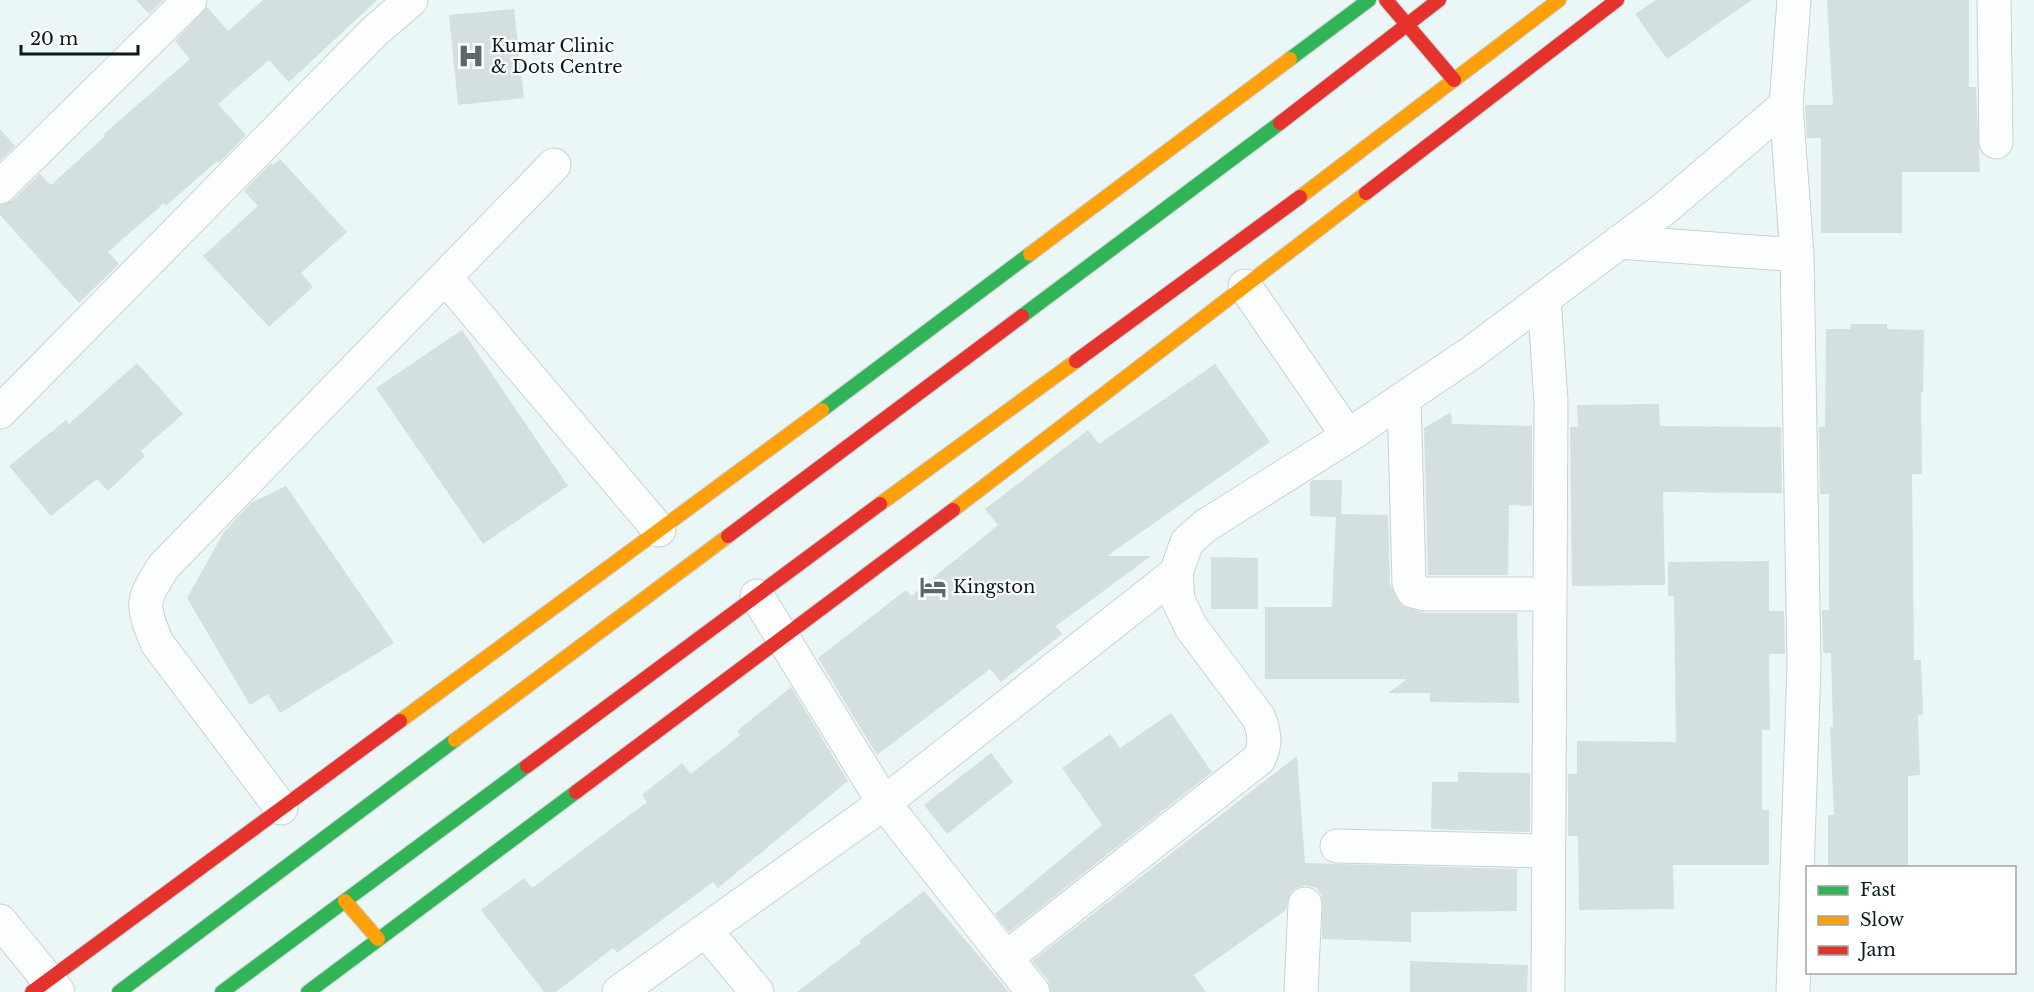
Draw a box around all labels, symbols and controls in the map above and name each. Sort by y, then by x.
scale bar [21,18,138,56]
text: 20 m [30,28,78,50]
place label: Kumar Clinic & Dots Centre [491,35,622,78]
hospital icon: Kumar Clinic & Dots Centre [456,41,486,71]
hotel icon: Kingston [918,572,948,602]
place label: Kingston [953,576,1036,598]
legend [1806,866,2016,974]
text: Fast [1860,879,1897,901]
text: Slow [1860,909,1905,931]
text: Jam [1858,939,1896,961]

